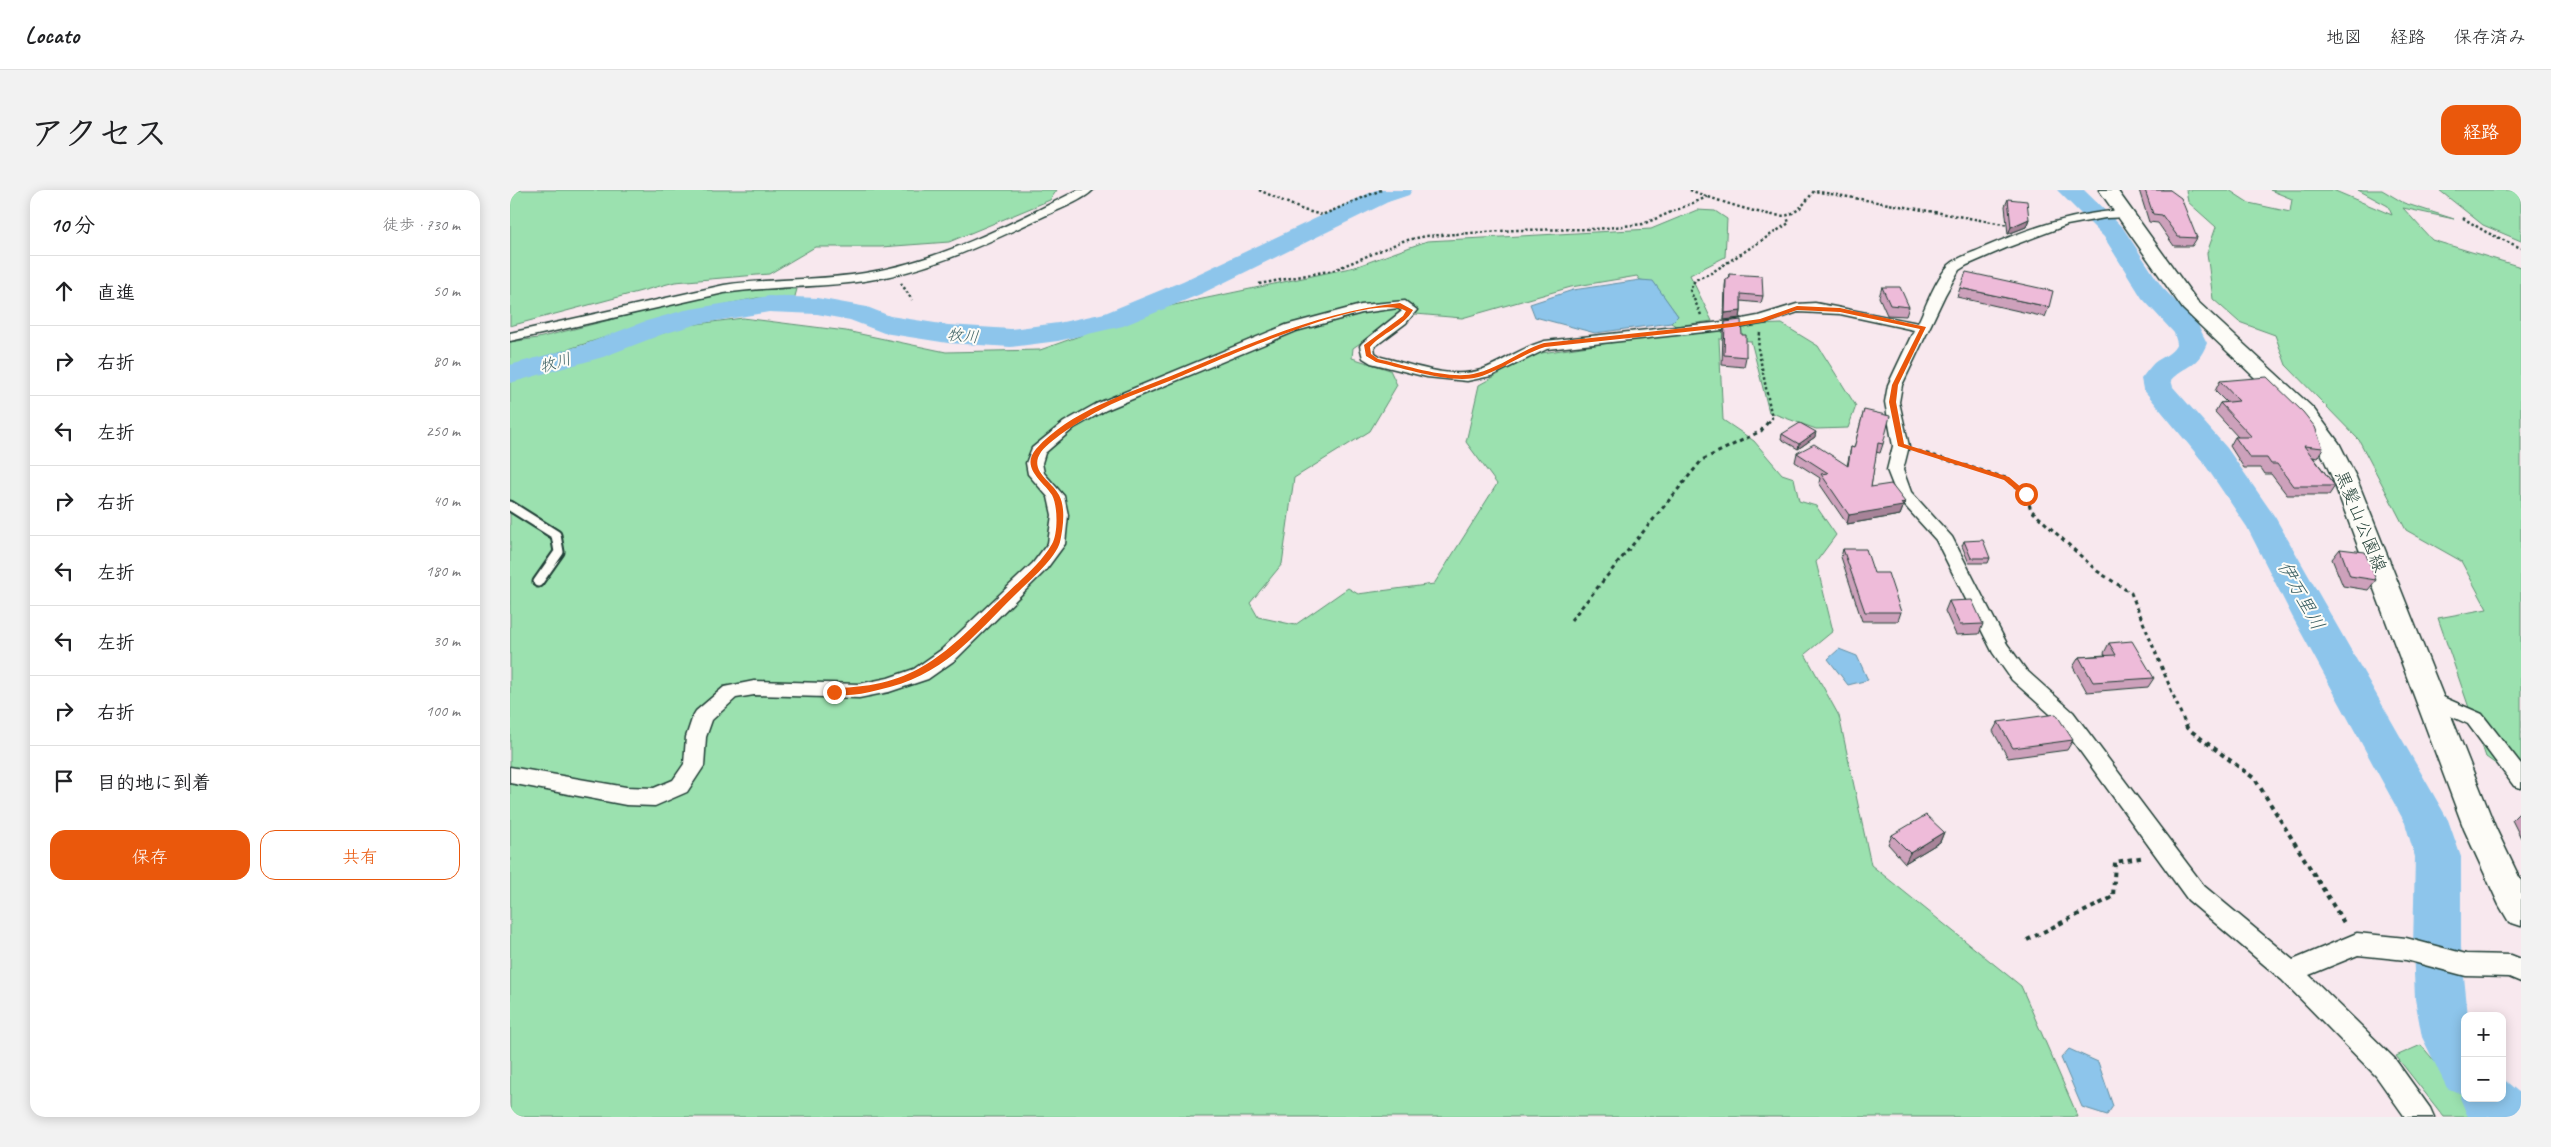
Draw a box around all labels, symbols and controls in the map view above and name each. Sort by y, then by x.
text: Locato [25,20,79,50]
text: 地図 [2326,26,2362,48]
text: 経路 [2390,26,2426,48]
text: 保存済み [2454,26,2526,48]
button: 経路 [2441,105,2521,155]
text: アクセス [30,111,168,156]
text: 10 分 [50,212,95,238]
text: 徒歩 · 730 m [383,215,460,235]
icon: ahead [50,277,78,305]
text: 直進 [97,281,135,305]
text: 50 m [433,281,460,301]
water label: 牧川 [946,325,980,347]
icon: right [50,347,78,375]
water label: 牧川 [537,349,573,377]
text: 右折 [97,351,135,375]
text: 80 m [433,351,460,371]
icon: left [50,417,78,445]
text: 左折 [97,421,135,445]
text: 250 m [426,421,460,441]
street label: 黒髪山公園線 [2331,467,2391,575]
route start [2015,483,2038,506]
icon: right [50,487,78,515]
text: 右折 [97,491,135,515]
text: 40 m [433,491,460,511]
water label: 伊万里川 [2272,556,2330,635]
icon: left [50,557,78,585]
text: 左折 [97,561,135,585]
text: 180 m [426,561,460,581]
icon: left [50,627,78,655]
text: 左折 [97,631,135,655]
text: 30 m [433,631,460,651]
route end [823,681,846,704]
icon: right [50,697,78,725]
text: 右折 [97,701,135,725]
text: 100 m [426,701,460,721]
icon: arrive [50,767,78,795]
text: 目的地に到着 [97,771,211,795]
button: 保存 [50,830,250,880]
button: 共有 [260,830,460,880]
map controls [2461,1012,2506,1102]
button: + [2461,1012,2506,1057]
button: − [2461,1057,2506,1102]

